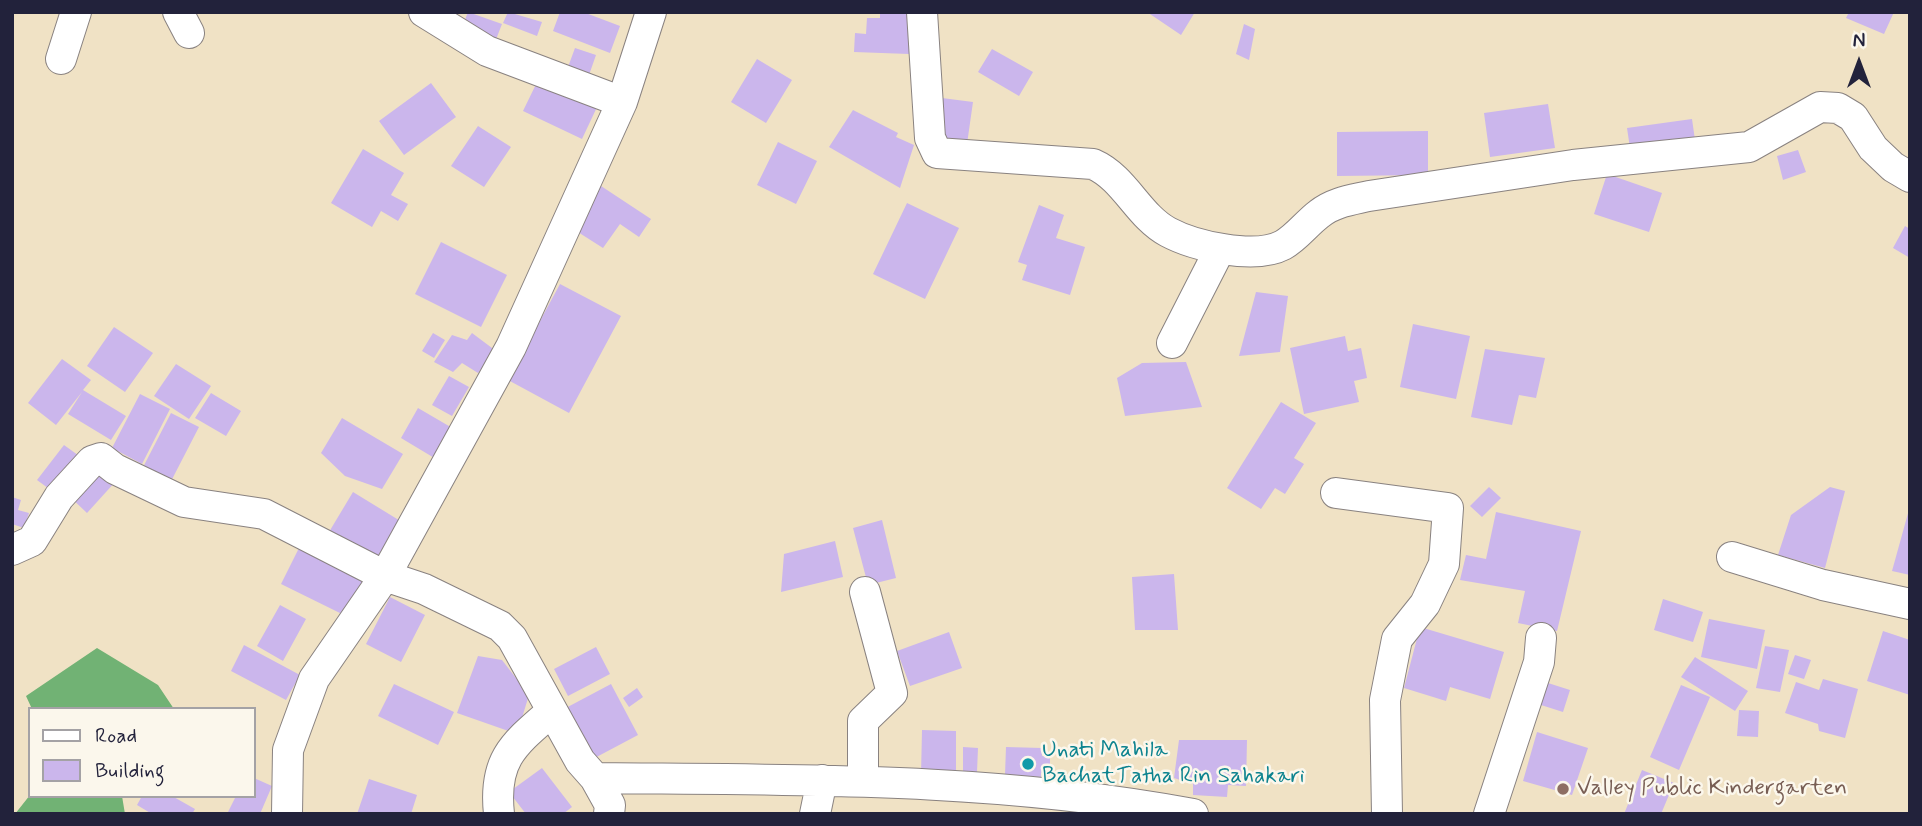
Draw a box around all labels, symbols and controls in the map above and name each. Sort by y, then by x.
north arrow [1824,28,1894,98]
text: N [1853,29,1865,54]
legend [28,707,256,798]
text: Road [95,722,137,750]
place label: Unati Mahila BachatTatha Rin Sahakari [1042,737,1305,791]
marker: Unati Mahila BachatTatha Rin Sahakari [1020,756,1036,772]
text: Building [95,757,165,785]
place label: Valley Public Kindergarten [1577,775,1847,803]
marker: Valley Public Kindergarten [1555,781,1571,797]

